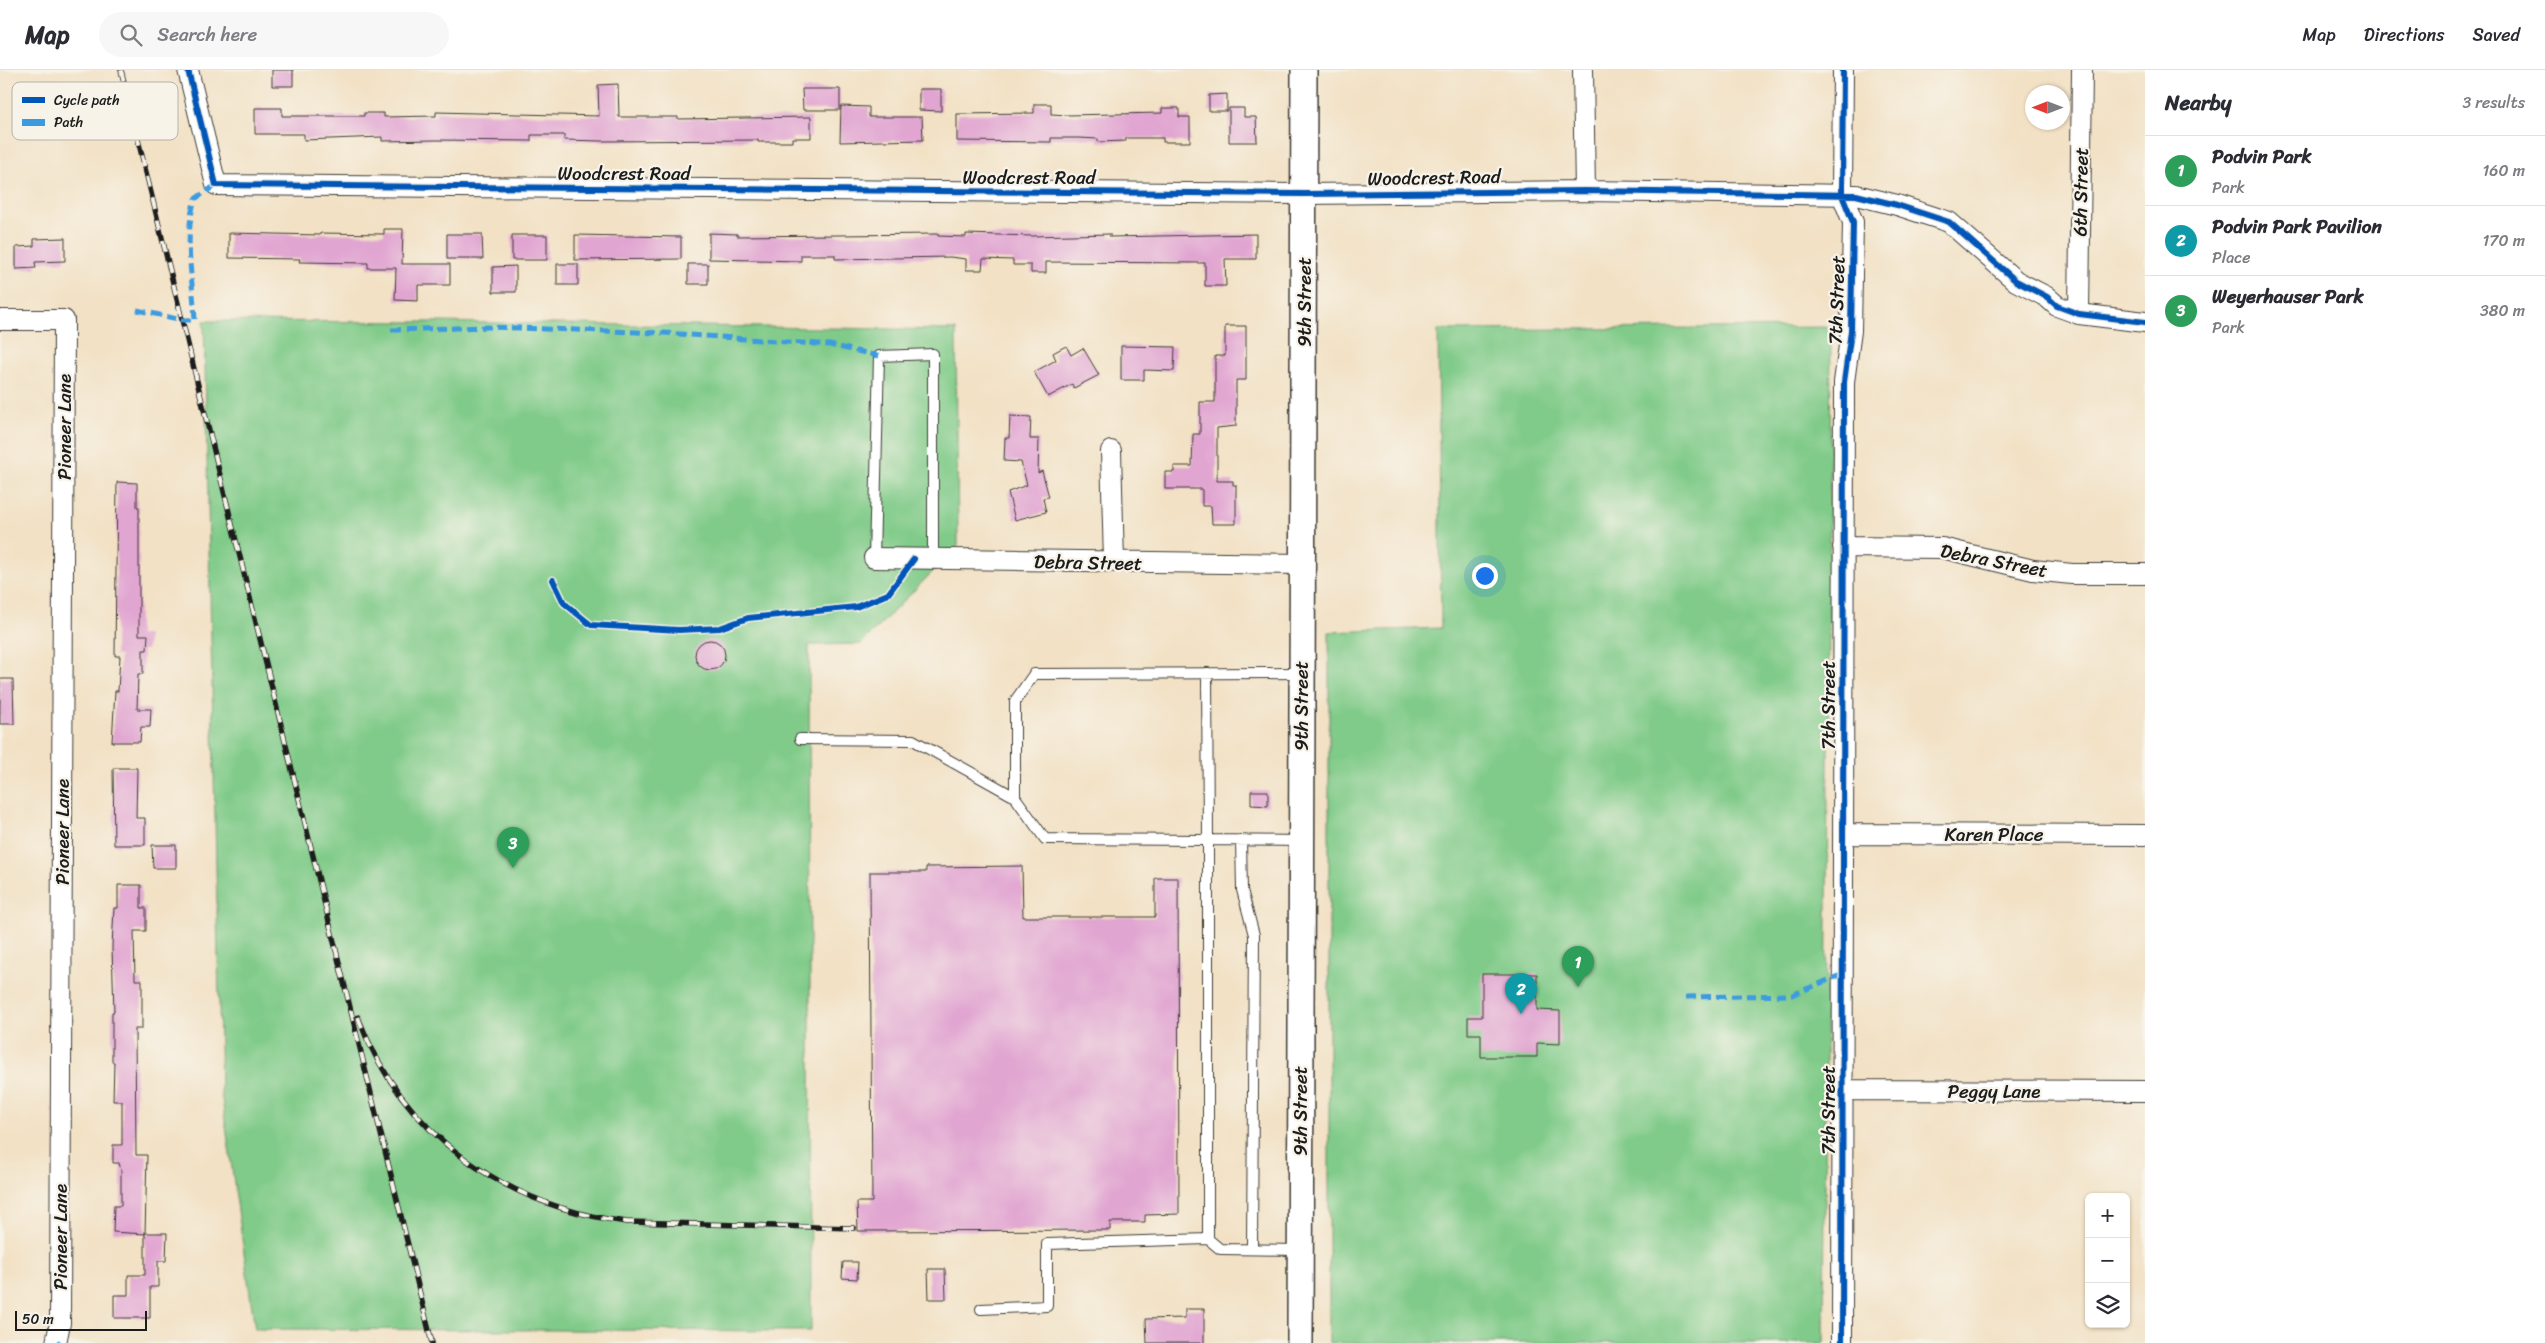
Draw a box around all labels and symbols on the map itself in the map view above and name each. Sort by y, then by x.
legend [12,82,178,140]
north arrow [2025,85,2070,130]
text: Cycle path [54,88,120,113]
text: Path [54,110,83,135]
street label: 6th Street [2063,147,2098,237]
street label: Woodcrest Road [557,157,693,190]
street label: Woodcrest Road [1367,160,1503,195]
street label: Woodcrest Road [962,161,1098,194]
street label: 7th Street [1818,255,1855,345]
street label: 9th Street [1288,257,1321,347]
street label: Pioneer Lane [48,374,81,480]
street label: Debra Street [1938,534,2050,587]
street label: Debra Street [1033,545,1142,580]
your location [1472,563,1498,589]
street label: 7th Street [1812,660,1845,750]
street label: 9th Street [1285,661,1318,751]
street label: Pioneer Lane [46,779,79,885]
street label: Karen Place [1944,818,2044,851]
pin: 3 [497,827,529,868]
pin: 1 [1562,946,1594,987]
pin: 2 [1505,973,1537,1014]
street label: 7th Street [1812,1065,1845,1155]
street label: 9th Street [1284,1066,1317,1156]
street label: Peggy Lane [1948,1075,2040,1108]
street label: Pioneer Lane [44,1184,77,1290]
scale bar [15,1308,148,1331]

